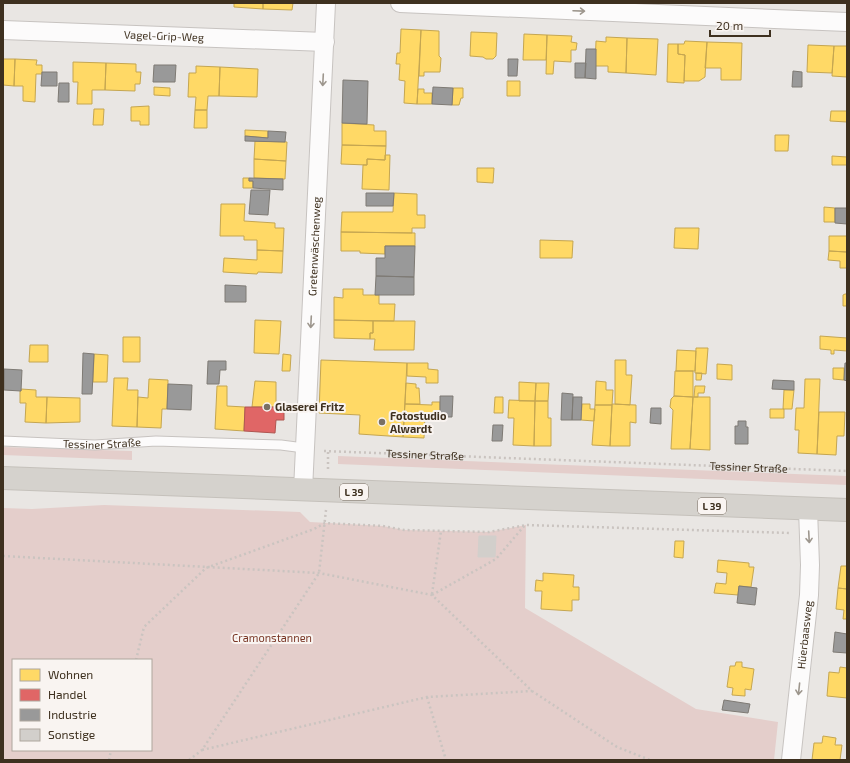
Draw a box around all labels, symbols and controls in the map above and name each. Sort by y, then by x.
one-way arrow [572,7,585,14]
scale bar [710,12,770,38]
text: 20 m [716,18,743,32]
street label: Vagel-Grip-Weg [124,28,204,43]
one-way arrow [319,73,326,86]
street label: Gretenwäschenweg [305,196,323,296]
one-way arrow [307,315,314,328]
place label: Glaserei Fritz [275,400,344,413]
marker: Glaserei Fritz [262,402,272,412]
place label: Fotostudio Alwardt [390,409,447,435]
marker: Fotostudio Alwardt [377,417,387,427]
street label: Tessiner Straße [63,435,141,451]
street label: Tessiner Straße [386,446,464,462]
street label: Tessiner Straße [709,459,788,475]
road number: L 39 [340,484,368,500]
road number: L 39 [698,498,726,514]
one-way arrow [805,530,813,543]
street label: Hüerbaasweg [794,600,814,670]
park label: Cramonstannen [232,631,312,644]
legend [12,659,152,751]
text: Wohnen [48,667,93,681]
one-way arrow [795,682,803,695]
text: Handel [48,687,87,701]
text: Industrie [48,707,97,721]
text: Sonstige [48,727,95,741]

